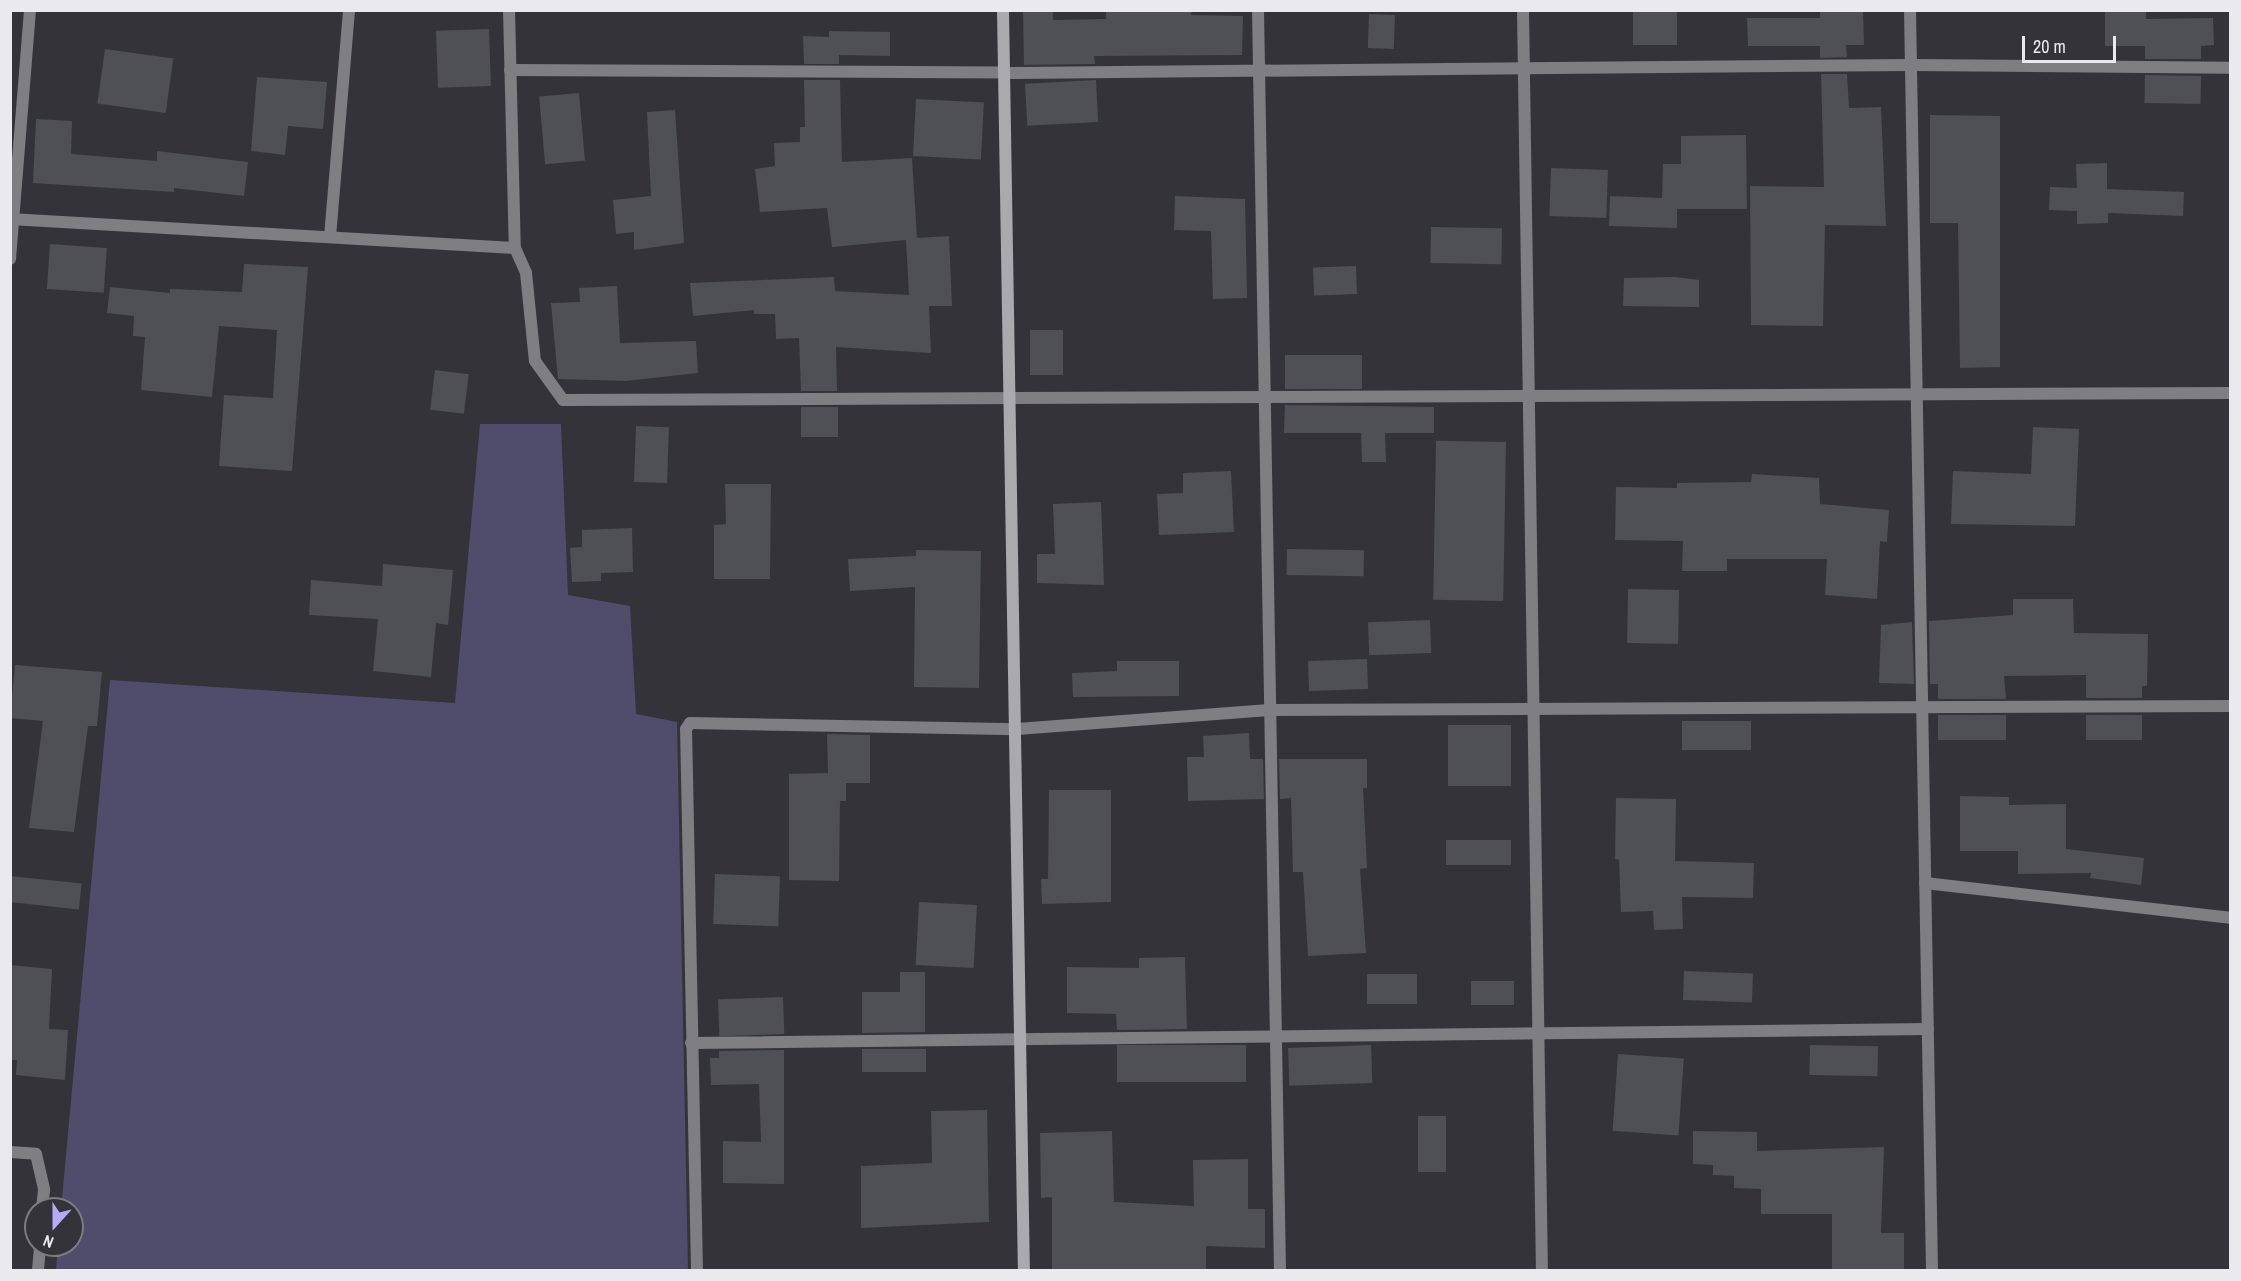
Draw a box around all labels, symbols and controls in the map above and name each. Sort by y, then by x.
scale bar [2025,24,2120,62]
text: 20 m [2033,34,2066,59]
north arrow [24,1197,84,1257]
text: N [40,1230,57,1254]

